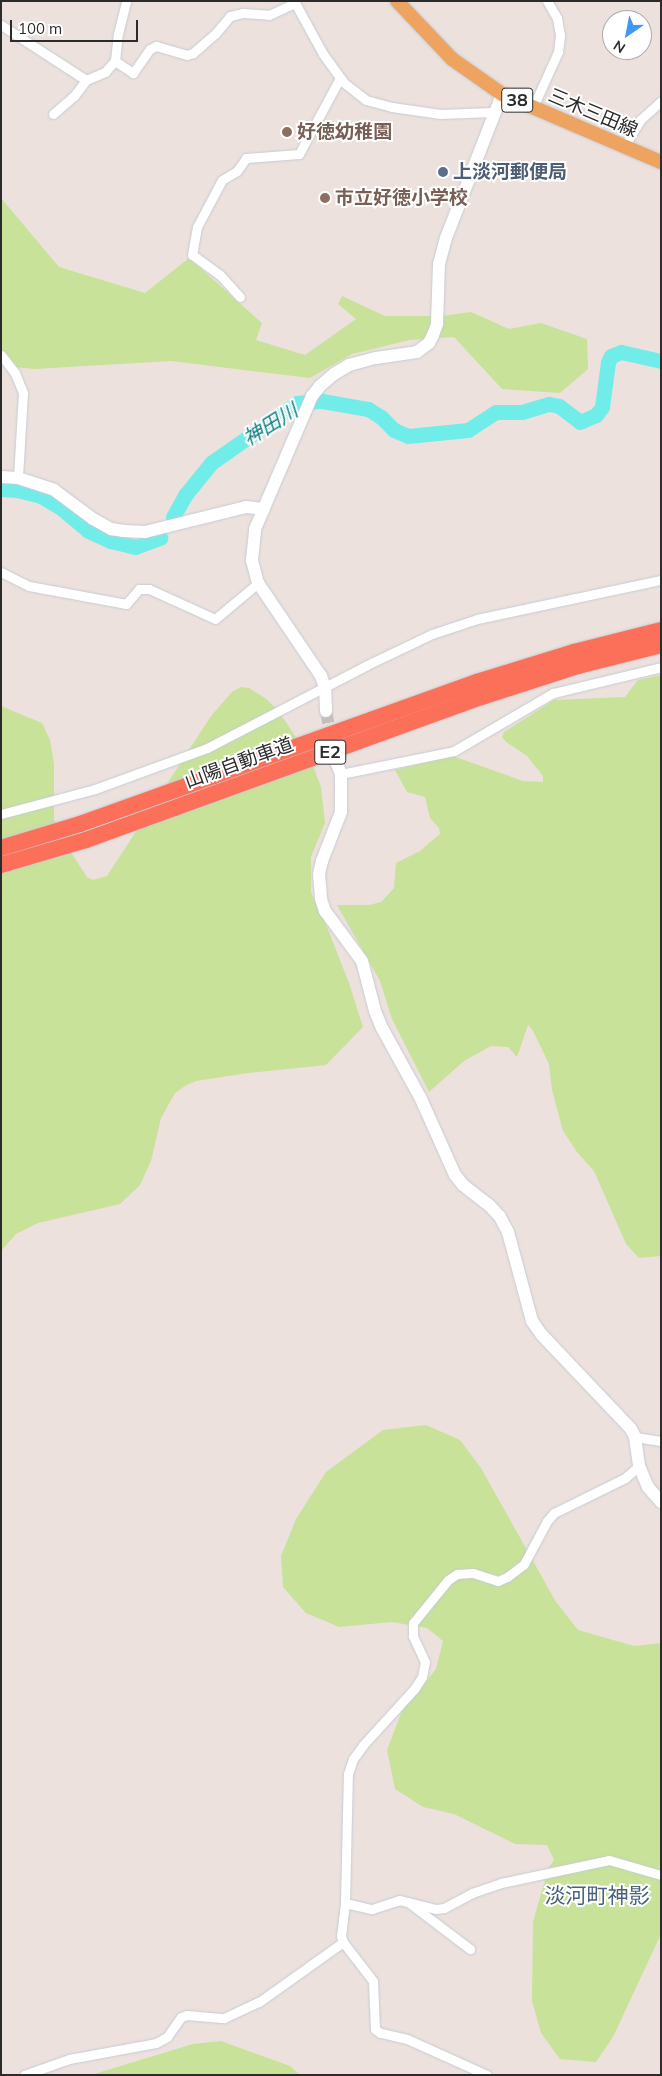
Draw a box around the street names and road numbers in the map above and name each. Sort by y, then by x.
road number: 38 [501,84,533,116]
street label: 三木三田線 [545,84,641,142]
street label: 山陽自動車道 [182,733,296,793]
road number: E2 [314,736,346,768]

